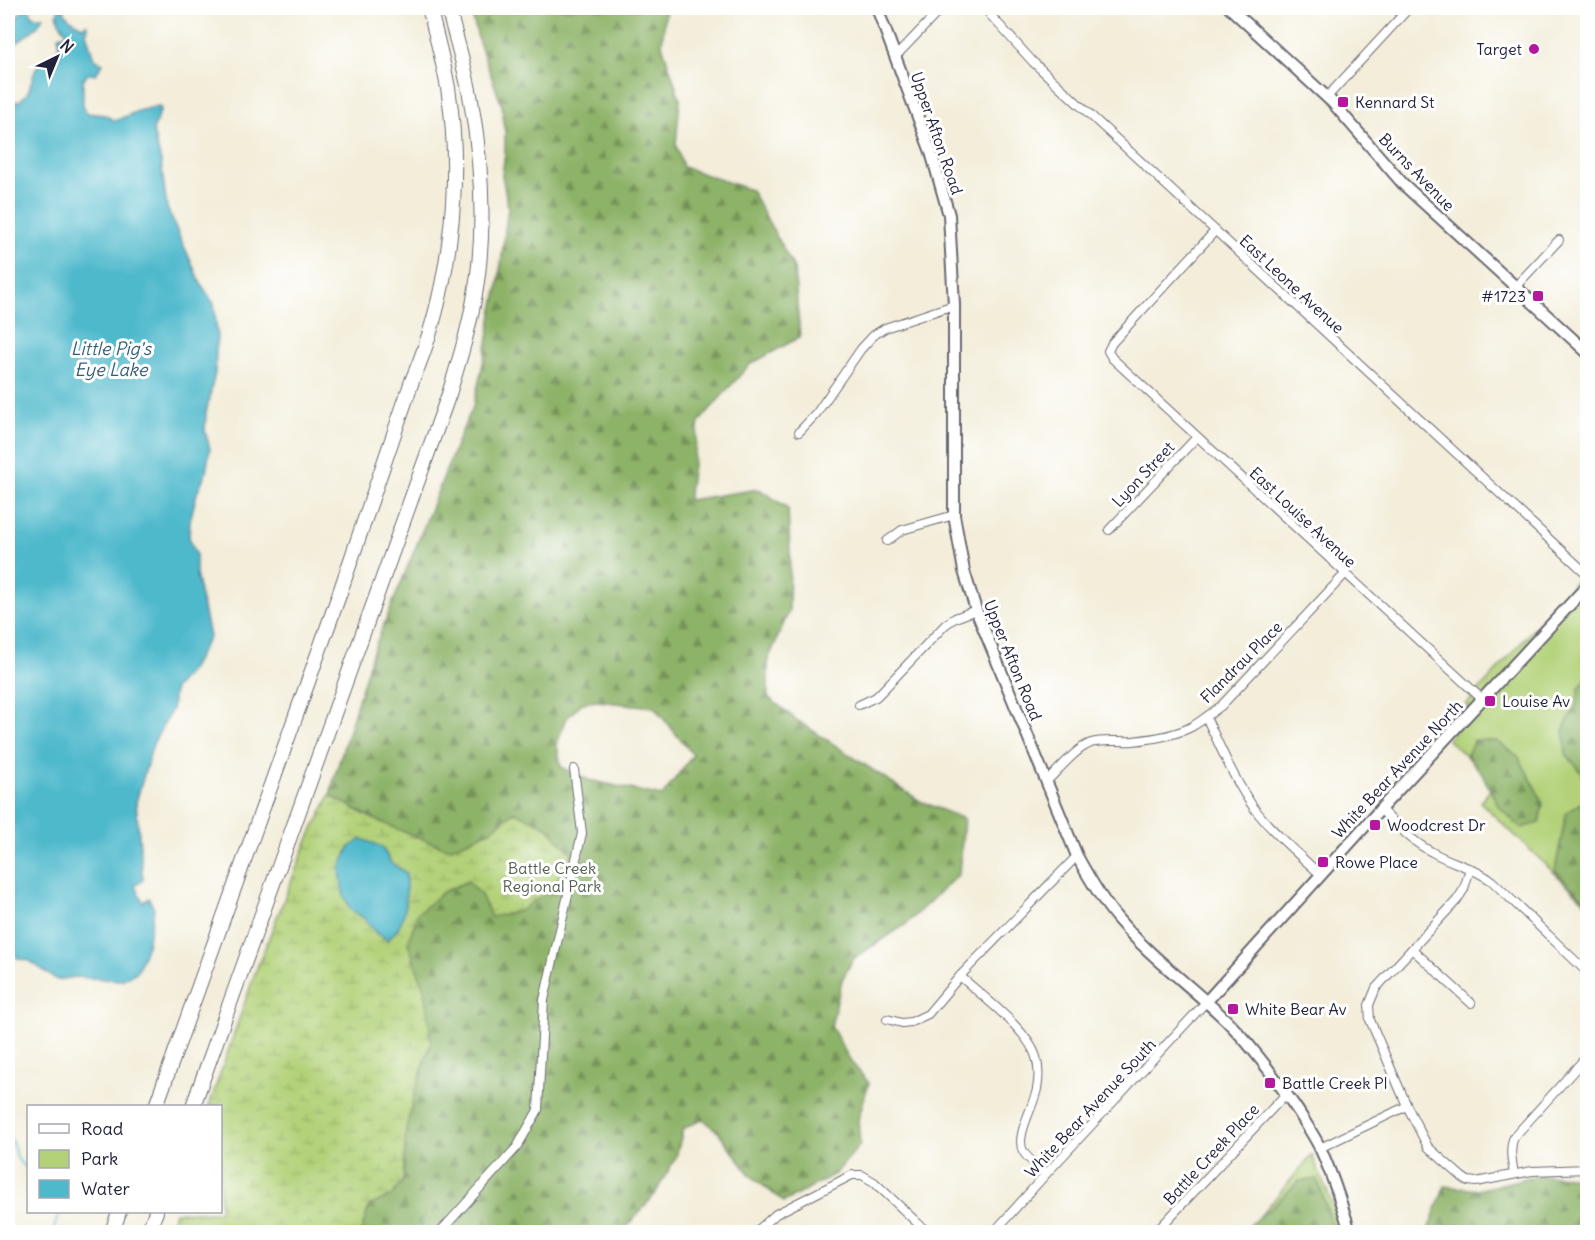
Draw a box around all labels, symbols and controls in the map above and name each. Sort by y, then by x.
north arrow [27,27,87,87]
text: N [56,35,78,57]
place label: Target [1476,39,1523,59]
marker: Target [1527,42,1541,56]
street label: Upper Afton Road [907,69,967,197]
place label: Kennard St [1355,92,1435,112]
marker: Kennard St [1336,95,1350,109]
street label: Burns Avenue [1375,129,1459,215]
street label: East Leone Avenue [1235,230,1349,338]
place label: #1723 [1481,286,1526,306]
marker: #1723 [1531,289,1545,303]
water label: Little Pig's Eye Lake [71,337,153,381]
street label: Lyon Street [1108,437,1179,511]
street label: East Louise Avenue [1246,462,1360,572]
street label: Upper Afton Road [980,597,1046,723]
street label: Flandrau Place [1196,617,1286,707]
place label: Louise Av [1502,691,1570,711]
marker: Louise Av [1483,694,1497,708]
street label: White Bear Avenue North [1328,696,1466,842]
place label: Woodcrest Dr [1387,815,1486,835]
marker: Woodcrest Dr [1368,818,1382,832]
place label: Rowe Place [1335,852,1418,872]
marker: Rowe Place [1316,855,1330,869]
park label: Battle Creek Regional Park [503,858,601,896]
place label: White Bear Av [1245,999,1347,1019]
marker: White Bear Av [1226,1002,1240,1016]
street label: White Bear Avenue South [1020,1034,1160,1182]
place label: Battle Creek Pl [1282,1073,1387,1093]
marker: Battle Creek Pl [1263,1076,1277,1090]
street label: Battle Creek Place [1159,1099,1263,1209]
legend [27,1105,222,1213]
text: Road [81,1117,124,1140]
text: Park [81,1147,118,1170]
text: Water [81,1177,131,1200]

